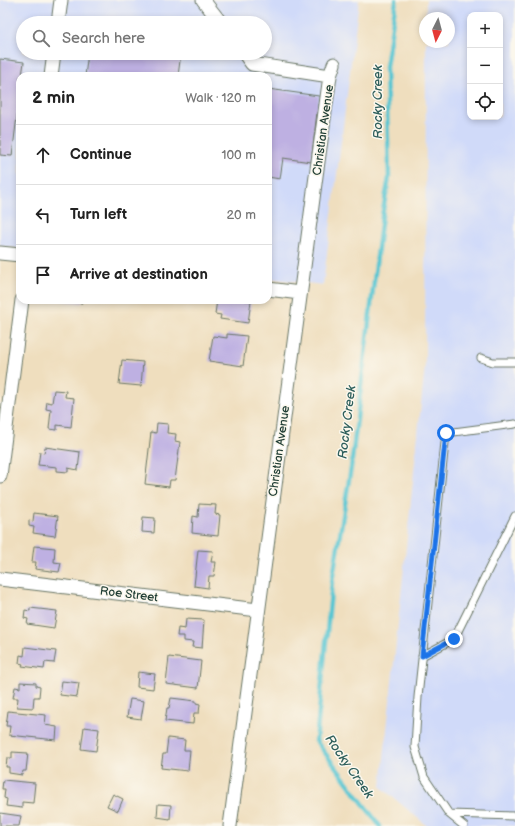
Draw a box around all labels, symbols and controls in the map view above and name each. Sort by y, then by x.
north arrow [419,12,455,48]
map controls [467,12,503,120]
button: + [467,12,503,48]
search box [16,16,272,60]
icon: search [30,27,52,49]
text: Search here [62,29,145,48]
button: − [467,48,503,84]
water label: Rocky Creek [370,64,386,139]
street label: Christian Avenue [310,84,337,177]
button: locate [467,84,503,120]
text: 2 min [32,88,75,108]
text: Walk · 120 m [185,90,256,106]
icon: ahead [32,144,54,166]
text: Continue [70,145,132,164]
text: 100 m [221,147,256,163]
icon: left [32,204,54,226]
text: Turn left [70,205,127,224]
text: 20 m [226,207,256,223]
icon: arrive [32,264,54,286]
text: Arrive at destination [70,265,208,284]
water label: Rocky Creek [335,384,360,460]
street label: Christian Avenue [266,405,293,498]
route start [437,424,455,442]
street label: Roe Street [99,583,159,606]
route end [445,630,463,648]
water label: Rocky Creek [321,732,377,802]

